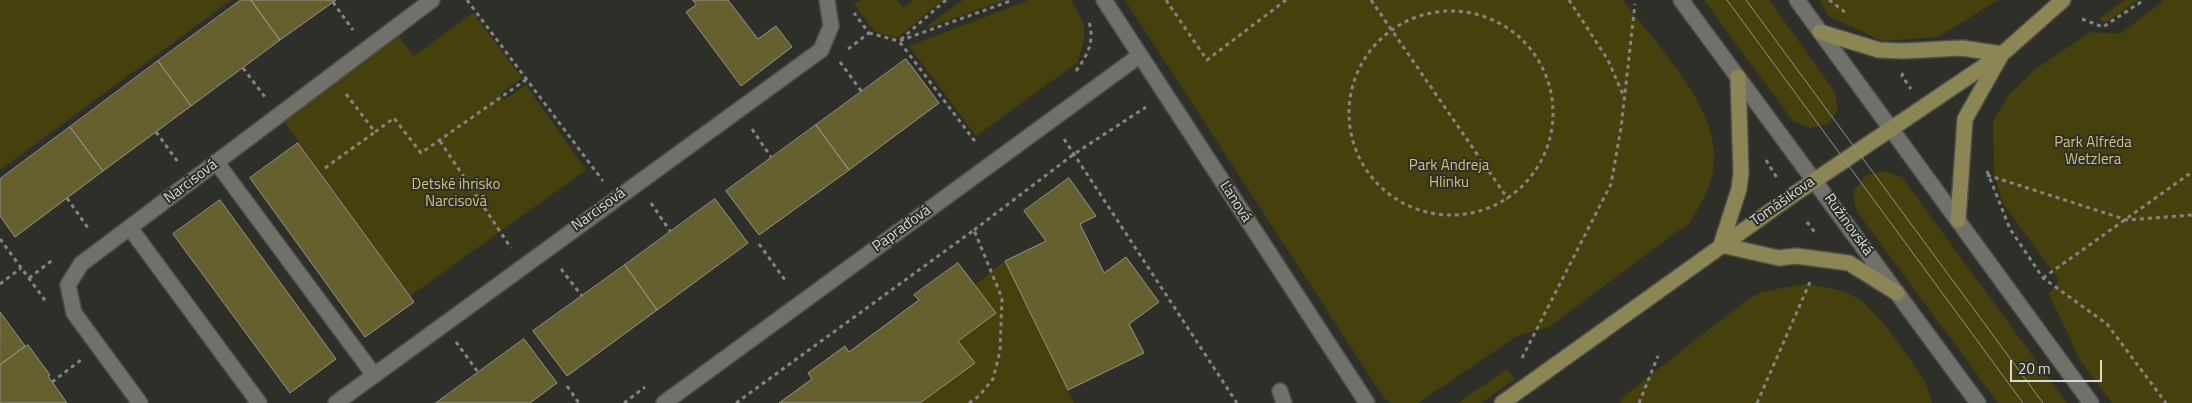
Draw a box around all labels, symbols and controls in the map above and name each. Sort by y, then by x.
park label: Park Alfréda Wetzlera [2054,134,2132,169]
street label: Narcisová [161,156,221,208]
park label: Park Andreja Hlinku [1409,157,1489,192]
street label: Tomášikova [1747,173,1819,231]
park label: Detské ihrisko Narcisová [411,176,501,211]
street label: Ľanová [1215,178,1255,226]
street label: Narcisová [569,185,629,235]
street label: Ružinovská [1820,191,1876,259]
street label: Papraďová [869,202,935,256]
scale bar [2012,350,2104,382]
text: 20 m [2018,357,2051,380]

